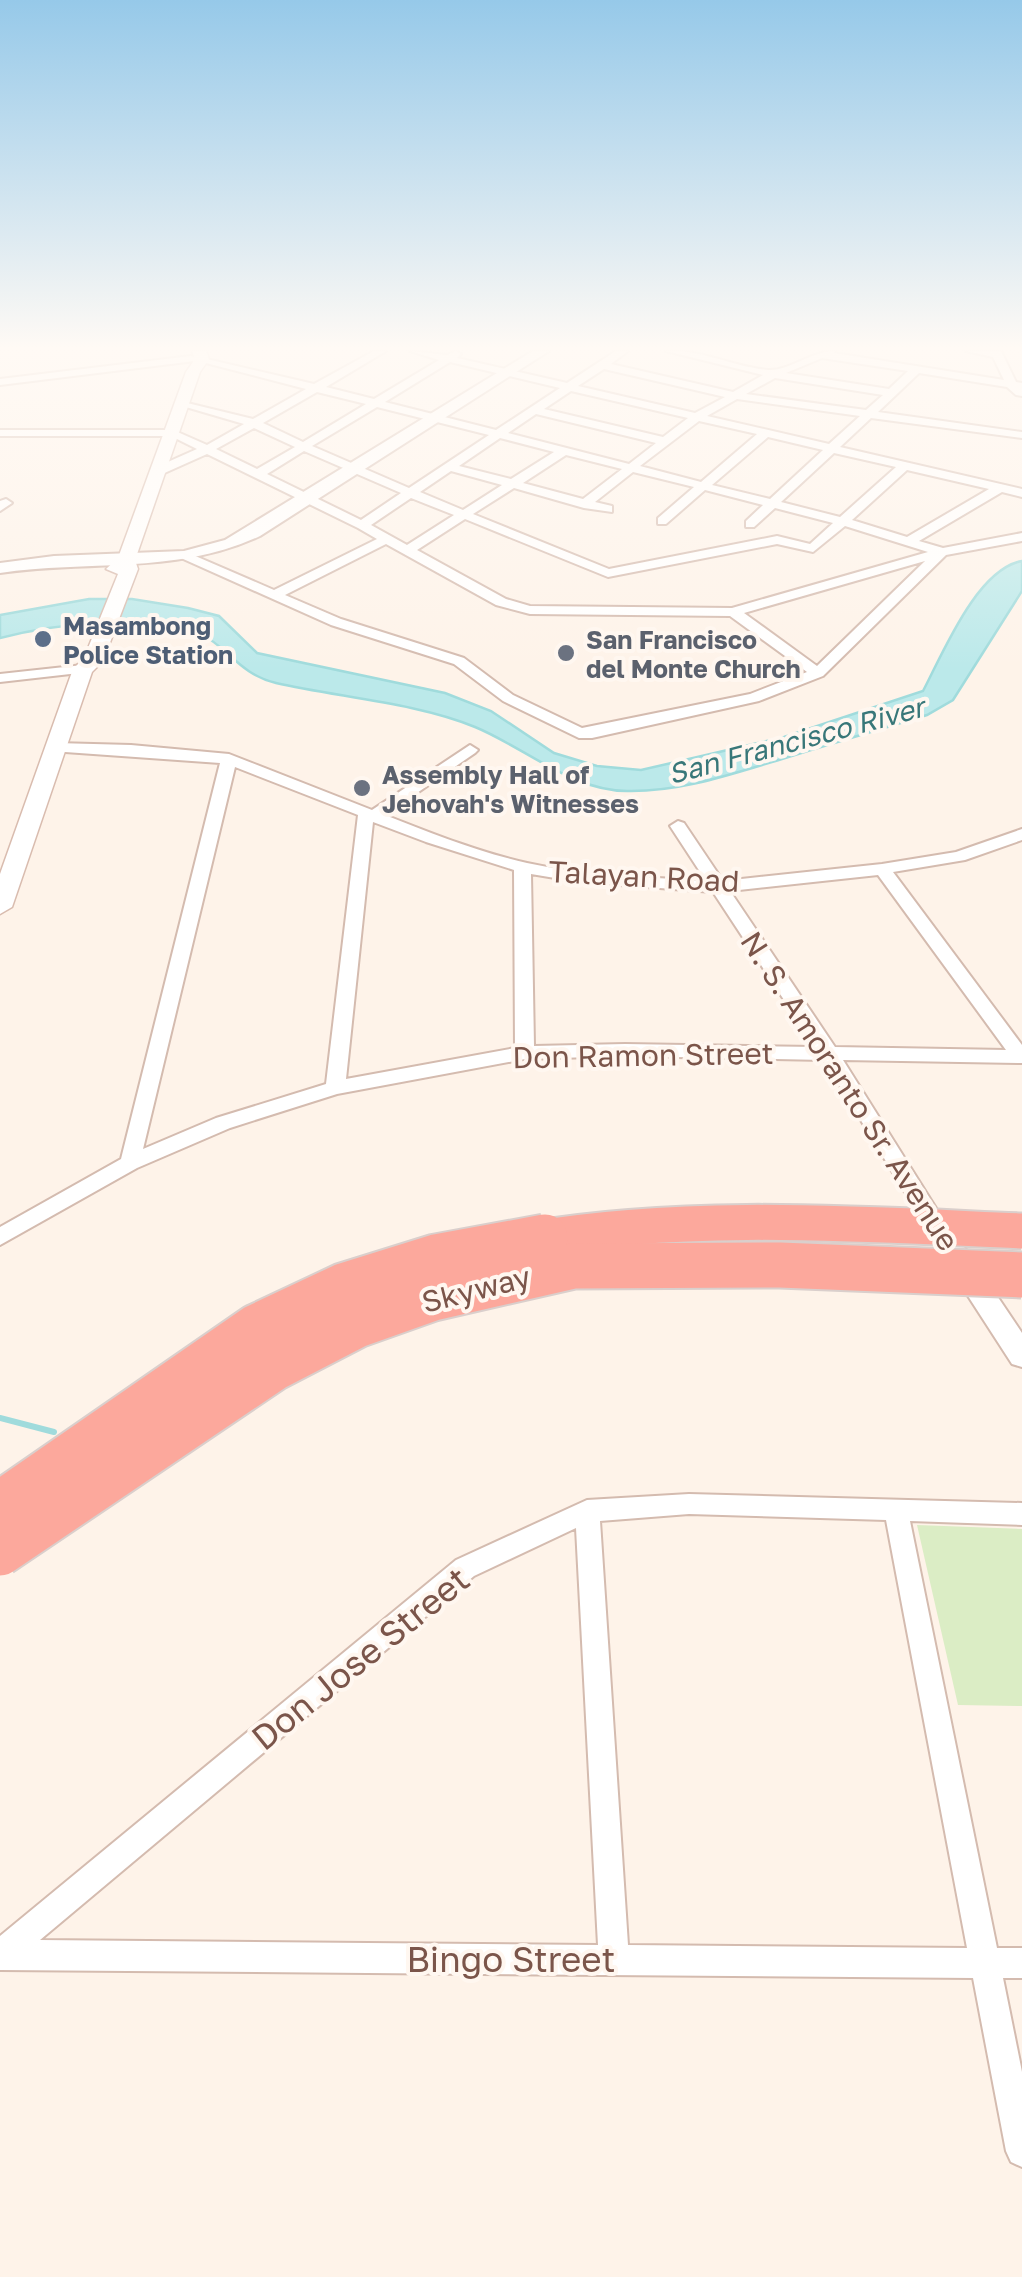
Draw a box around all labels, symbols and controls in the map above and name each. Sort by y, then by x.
place label: Masambong Police Station [63,610,233,670]
place label: San Francisco del Monte Church [586,624,801,684]
marker: Masambong Police Station [32,628,54,650]
marker: San Francisco del Monte Church [555,642,577,664]
water label: San Francisco River [664,689,932,790]
place label: Assembly Hall of Jehovah's Witnesses [382,759,639,819]
marker: Assembly Hall of Jehovah's Witnesses [351,777,373,799]
street label: Talayan Road [548,853,740,899]
street label: N. S. Amoranto Sr. Avenue [733,925,967,1257]
street label: Don Ramon Street [512,1035,774,1075]
street label: Skyway [418,1258,534,1320]
street label: Don Jose Street [243,1558,477,1758]
street label: Bingo Street [406,1938,616,1980]

